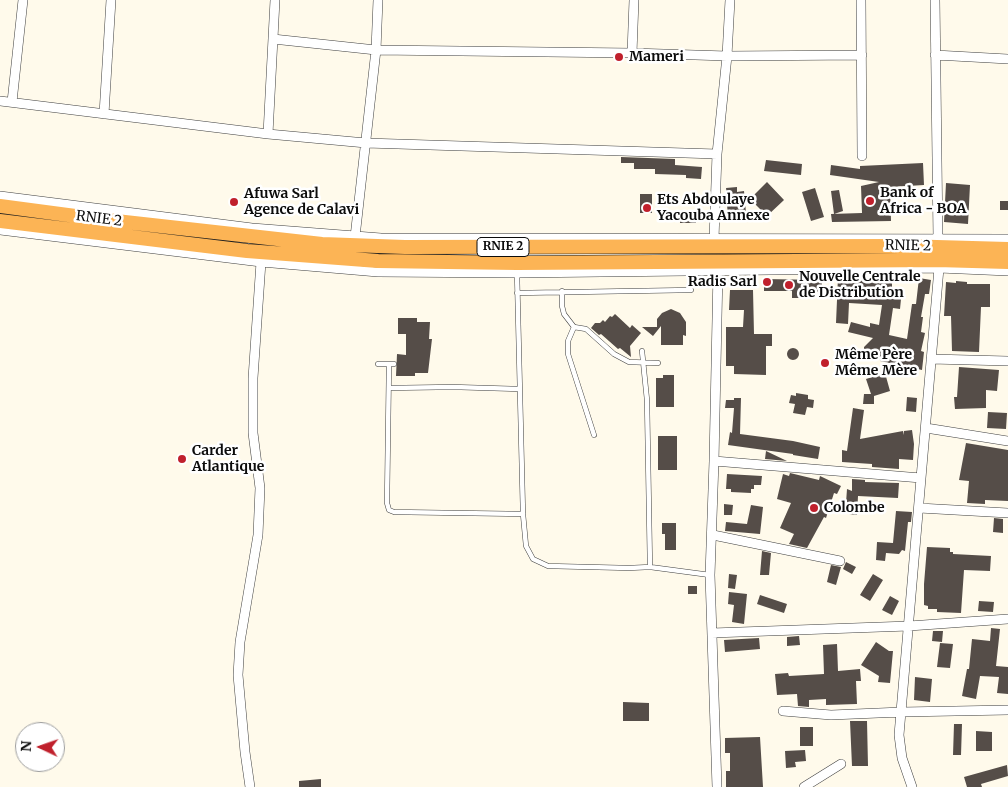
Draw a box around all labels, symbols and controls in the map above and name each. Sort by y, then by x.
place label: Mameri [629,49,684,65]
marker: Mameri [613,51,625,63]
place label: Bank of Africa - BOA [880,185,966,218]
place label: Afuwa Sarl Agence de Calavi [244,186,359,218]
place label: Ets Abdoulaye Yacouba Annexe [657,192,770,224]
marker: Bank of Africa - BOA [864,195,876,207]
marker: Afuwa Sarl Agence de Calavi [228,196,240,208]
marker: Ets Abdoulaye Yacouba Annexe [641,202,653,214]
street label: RNIE 2 [75,208,123,230]
street label: RNIE 2 [885,237,931,255]
road number: RNIE 2 [477,238,529,256]
place label: Nouvelle Centrale de Distribution [799,269,921,302]
place label: Radis Sarl [688,274,757,290]
marker: Radis Sarl [761,276,773,288]
marker: Nouvelle Centrale de Distribution [783,279,795,291]
place label: Même Père Même Mère [835,347,917,380]
marker: Même Père Même Mère [819,357,831,369]
place label: Carder Atlantique [192,443,264,476]
marker: Carder Atlantique [176,453,188,465]
place label: Colombe [824,500,885,516]
marker: Colombe [808,502,820,514]
north arrow [15,722,65,772]
text: N [17,740,35,752]

